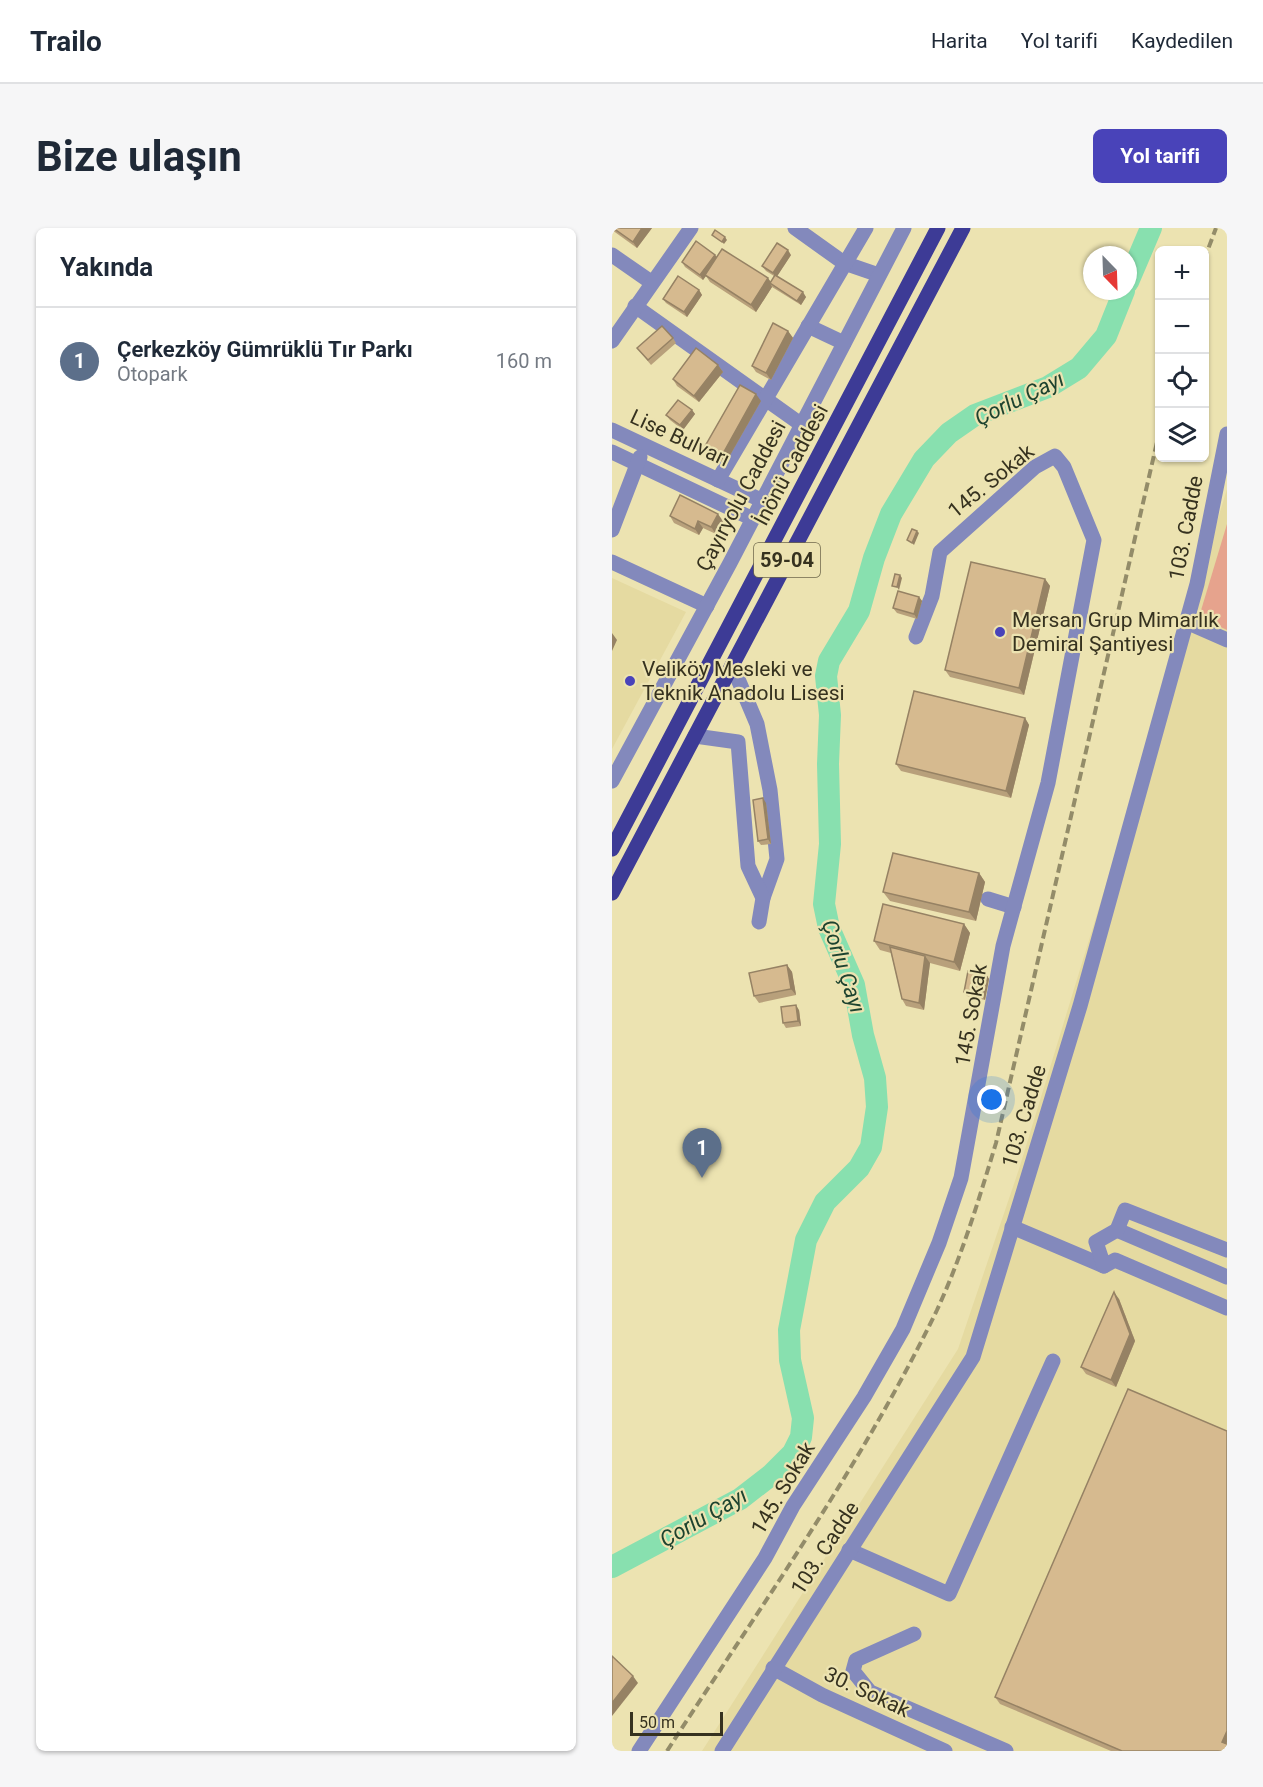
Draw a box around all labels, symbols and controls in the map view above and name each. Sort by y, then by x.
text: Trailo [30,25,102,58]
text: Harita [931,29,988,53]
text: Yol tarifi [1021,29,1098,53]
text: Kaydedilen [1131,29,1233,53]
button: Yol tarifi [1093,129,1227,183]
text: Bize ulaşın [36,132,242,181]
north arrow [1083,246,1137,300]
map controls [1155,246,1209,462]
button: + [1155,246,1209,300]
text: Yakında [60,252,153,282]
button: − [1155,300,1209,354]
text: Çerkezköy Gümrüklü Tır Parkı [117,337,413,362]
text: 1 [74,349,85,373]
text: 160 m [496,349,552,373]
button: locate [1155,354,1209,408]
text: Otopark [117,362,188,386]
water label: Çorlu Çayı [970,366,1068,431]
street label: İnönü Caddesi [749,400,833,530]
street label: Lise Bulvarı [626,404,734,472]
button: layers [1155,408,1209,462]
street label: Çayıryolu Caddesi [691,417,791,575]
street label: 145. Sokak [943,439,1039,523]
street label: 103. Cadde [1164,474,1208,582]
road number: 59-04 [754,543,820,577]
place label: Mersan Grup Mimarlık Demiral Şantiyesi [1012,608,1219,656]
marker: Mersan Grup Mimarlık Demiral Şantiyesi [993,625,1007,639]
place label: Veliköy Mesleki ve Teknik Anadolu Lisesi [642,657,845,705]
marker: Veliköy Mesleki ve Teknik Anadolu Lisesi [623,674,637,688]
water label: Çorlu Çayı [817,916,870,1016]
street label: 145. Sokak [950,962,992,1068]
street label: 103. Cadde [997,1062,1051,1170]
your location [977,1085,1006,1114]
pin: 1 [682,1128,722,1178]
street label: 145. Sokak [746,1437,820,1538]
water label: Çorlu Çayı [655,1483,751,1552]
street label: 103. Cadde [786,1497,864,1599]
street label: 30. Sokak [820,1662,914,1722]
scale bar [630,1709,723,1736]
text: 50 m [639,1713,675,1732]

